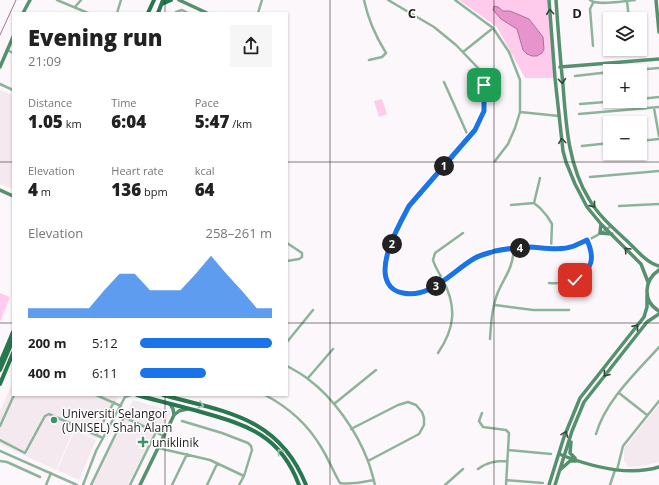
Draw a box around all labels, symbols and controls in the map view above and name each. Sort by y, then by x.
text: C [408,4,416,22]
text: D [572,4,582,22]
one-way arrow [545,9,554,15]
map controls [603,12,647,160]
button: layers [603,12,647,56]
text: Evening run [28,22,163,52]
button: share [230,25,272,67]
text: 21:09 [28,52,61,70]
button: + [603,64,647,108]
pin [467,68,501,102]
icon: arrive [473,74,495,96]
one-way arrow [558,78,567,84]
text: Distance [28,95,72,110]
text: Time [111,95,137,110]
text: Pace [195,95,219,110]
text: 1.05 [28,110,63,133]
text: 6:04 [111,110,146,133]
text: 5:47 [195,110,229,133]
text: km [63,116,82,131]
text: /km [229,116,252,131]
button: − [603,116,647,160]
one-way arrow [558,138,567,144]
pin: 1 [434,156,454,176]
text: 1 [441,158,447,173]
text: Elevation [28,163,75,178]
text: Heart rate [111,163,164,178]
text: kcal [195,163,215,178]
text: 4 [28,178,38,201]
text: 136 [111,178,141,201]
text: 64 [195,178,215,201]
text: m [38,184,51,199]
text: bpm [141,184,168,199]
one-way arrow [588,200,595,207]
text: Elevation [28,224,83,242]
text: 258–261 m [205,224,272,242]
pin: 2 [382,234,402,254]
text: 2 [389,236,395,251]
pin: 4 [510,238,530,258]
text: 4 [517,240,523,255]
one-way arrow [624,247,632,255]
pin [558,263,592,297]
icon: check [564,269,586,291]
pin: 3 [426,276,446,296]
text: 3 [433,278,439,293]
one-way arrow [632,325,639,332]
text: 200 m [28,334,66,352]
text: 5:12 [92,334,118,352]
text: 400 m [28,364,66,382]
text: 6:11 [92,364,118,382]
one-way arrow [603,370,610,377]
one-way arrow [197,401,204,409]
place label: Universiti Selangor (UNISEL) Shah Alam [62,405,172,436]
marker: Universiti Selangor (UNISEL) Shah Alam [49,415,59,425]
one-way arrow [561,431,569,438]
place label: uniklinik [152,434,200,451]
marker: uniklinik [137,436,149,448]
one-way arrow [277,449,284,456]

